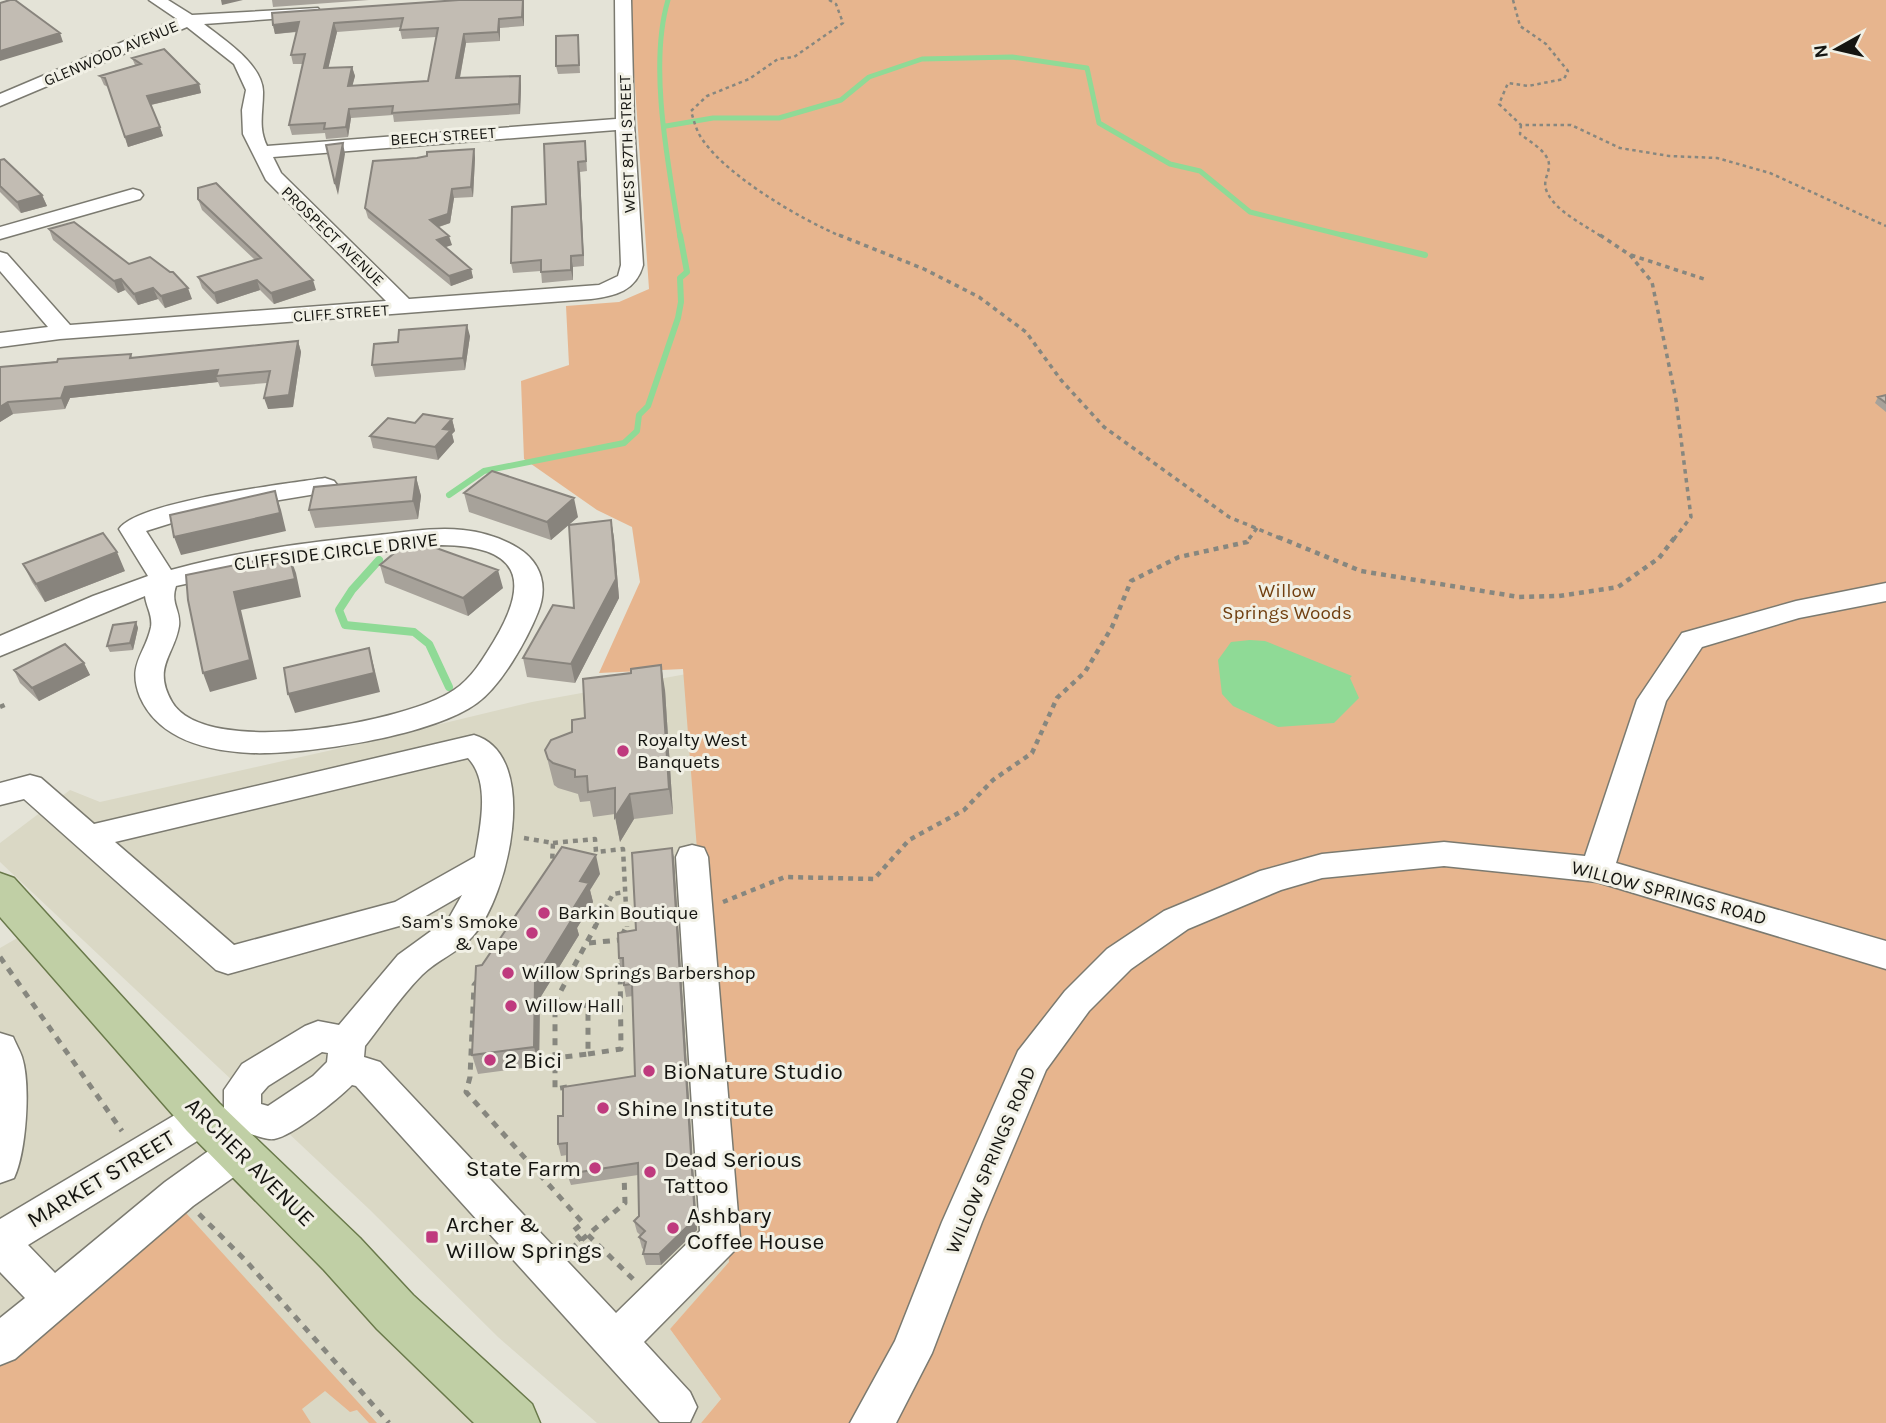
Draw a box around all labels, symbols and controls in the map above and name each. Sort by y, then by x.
north arrow [1802,14,1872,84]
street label: GLENWOOD AVENUE [41,16,181,90]
text: N [1809,43,1833,60]
street label: WEST 87TH STREET [615,75,639,213]
street label: BEECH STREET [390,123,496,149]
street label: PROSPECT AVENUE [278,182,388,290]
street label: CLIFF STREET [293,300,389,326]
street label: CLIFFSIDE CIRCLE DRIVE [233,529,439,575]
park label: Willow Springs Woods [1222,580,1352,624]
place label: Royalty West Banquets [637,729,747,773]
marker: Royalty West Banquets [615,743,631,759]
street label: WILLOW SPRINGS ROAD [1569,856,1769,930]
place label: Barkin Boutique [558,902,698,924]
marker: Barkin Boutique [536,905,552,921]
place label: Sam's Smoke & Vape [401,911,518,955]
marker: Sam's Smoke & Vape [524,925,540,941]
place label: Willow Springs Barbershop [522,962,756,984]
marker: Willow Springs Barbershop [500,965,516,981]
place label: Willow Hall [525,995,621,1017]
marker: Willow Hall [503,998,519,1014]
place label: 2 Bici [504,1047,563,1074]
marker: 2 Bici [482,1052,498,1068]
place label: BioNature Studio [663,1058,843,1085]
marker: BioNature Studio [641,1063,657,1079]
street label: WILLOW SPRINGS ROAD [942,1063,1040,1257]
street label: ARCHER AVENUE [180,1092,320,1232]
place label: Shine Institute [617,1095,774,1122]
marker: Shine Institute [595,1100,611,1116]
street label: MARKET STREET [22,1124,180,1234]
place label: Dead Serious Tattoo [664,1146,802,1199]
place label: State Farm [466,1155,581,1182]
marker: State Farm [587,1160,603,1176]
marker: Dead Serious Tattoo [642,1164,658,1180]
place label: Ashbary Coffee House [687,1202,824,1255]
place label: Archer & Willow Springs [446,1211,602,1264]
marker: Ashbary Coffee House [665,1220,681,1236]
marker: Archer & Willow Springs [424,1229,440,1245]

